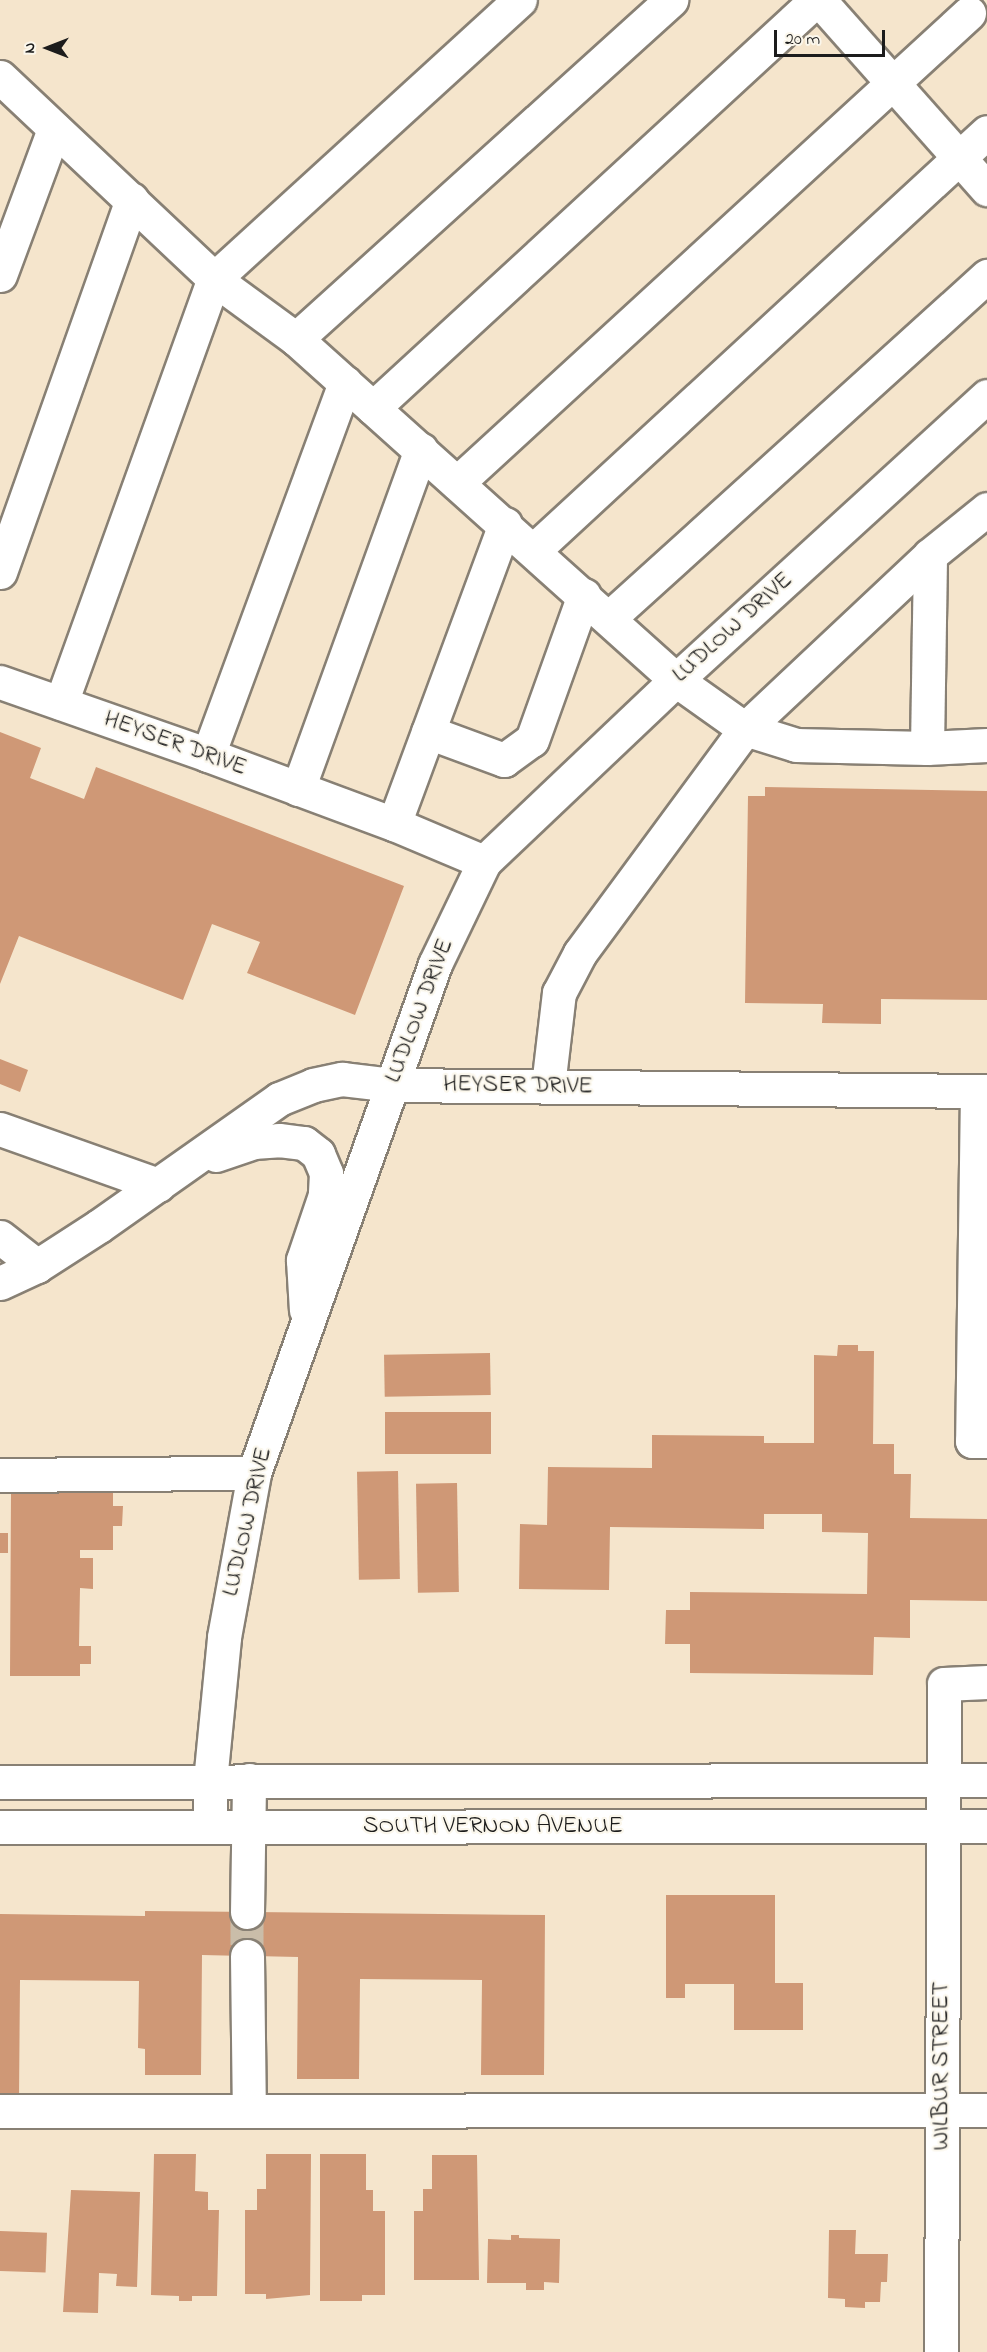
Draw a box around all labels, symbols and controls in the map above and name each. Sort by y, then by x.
north arrow [18,18,78,78]
scale bar [777,18,888,56]
text: 20 m [785,27,820,53]
text: N [18,43,42,53]
street label: LUDLOW DRIVE [667,567,799,689]
street label: HEYSER DRIVE [100,705,250,783]
street label: LUDLOW DRIVE [379,935,461,1087]
street label: HEYSER DRIVE [443,1070,593,1102]
street label: LUDLOW DRIVE [217,1445,279,1599]
street label: SOUTH VERNON AVENUE [363,1813,623,1841]
street label: WILBUR STREET [928,1982,956,2150]

